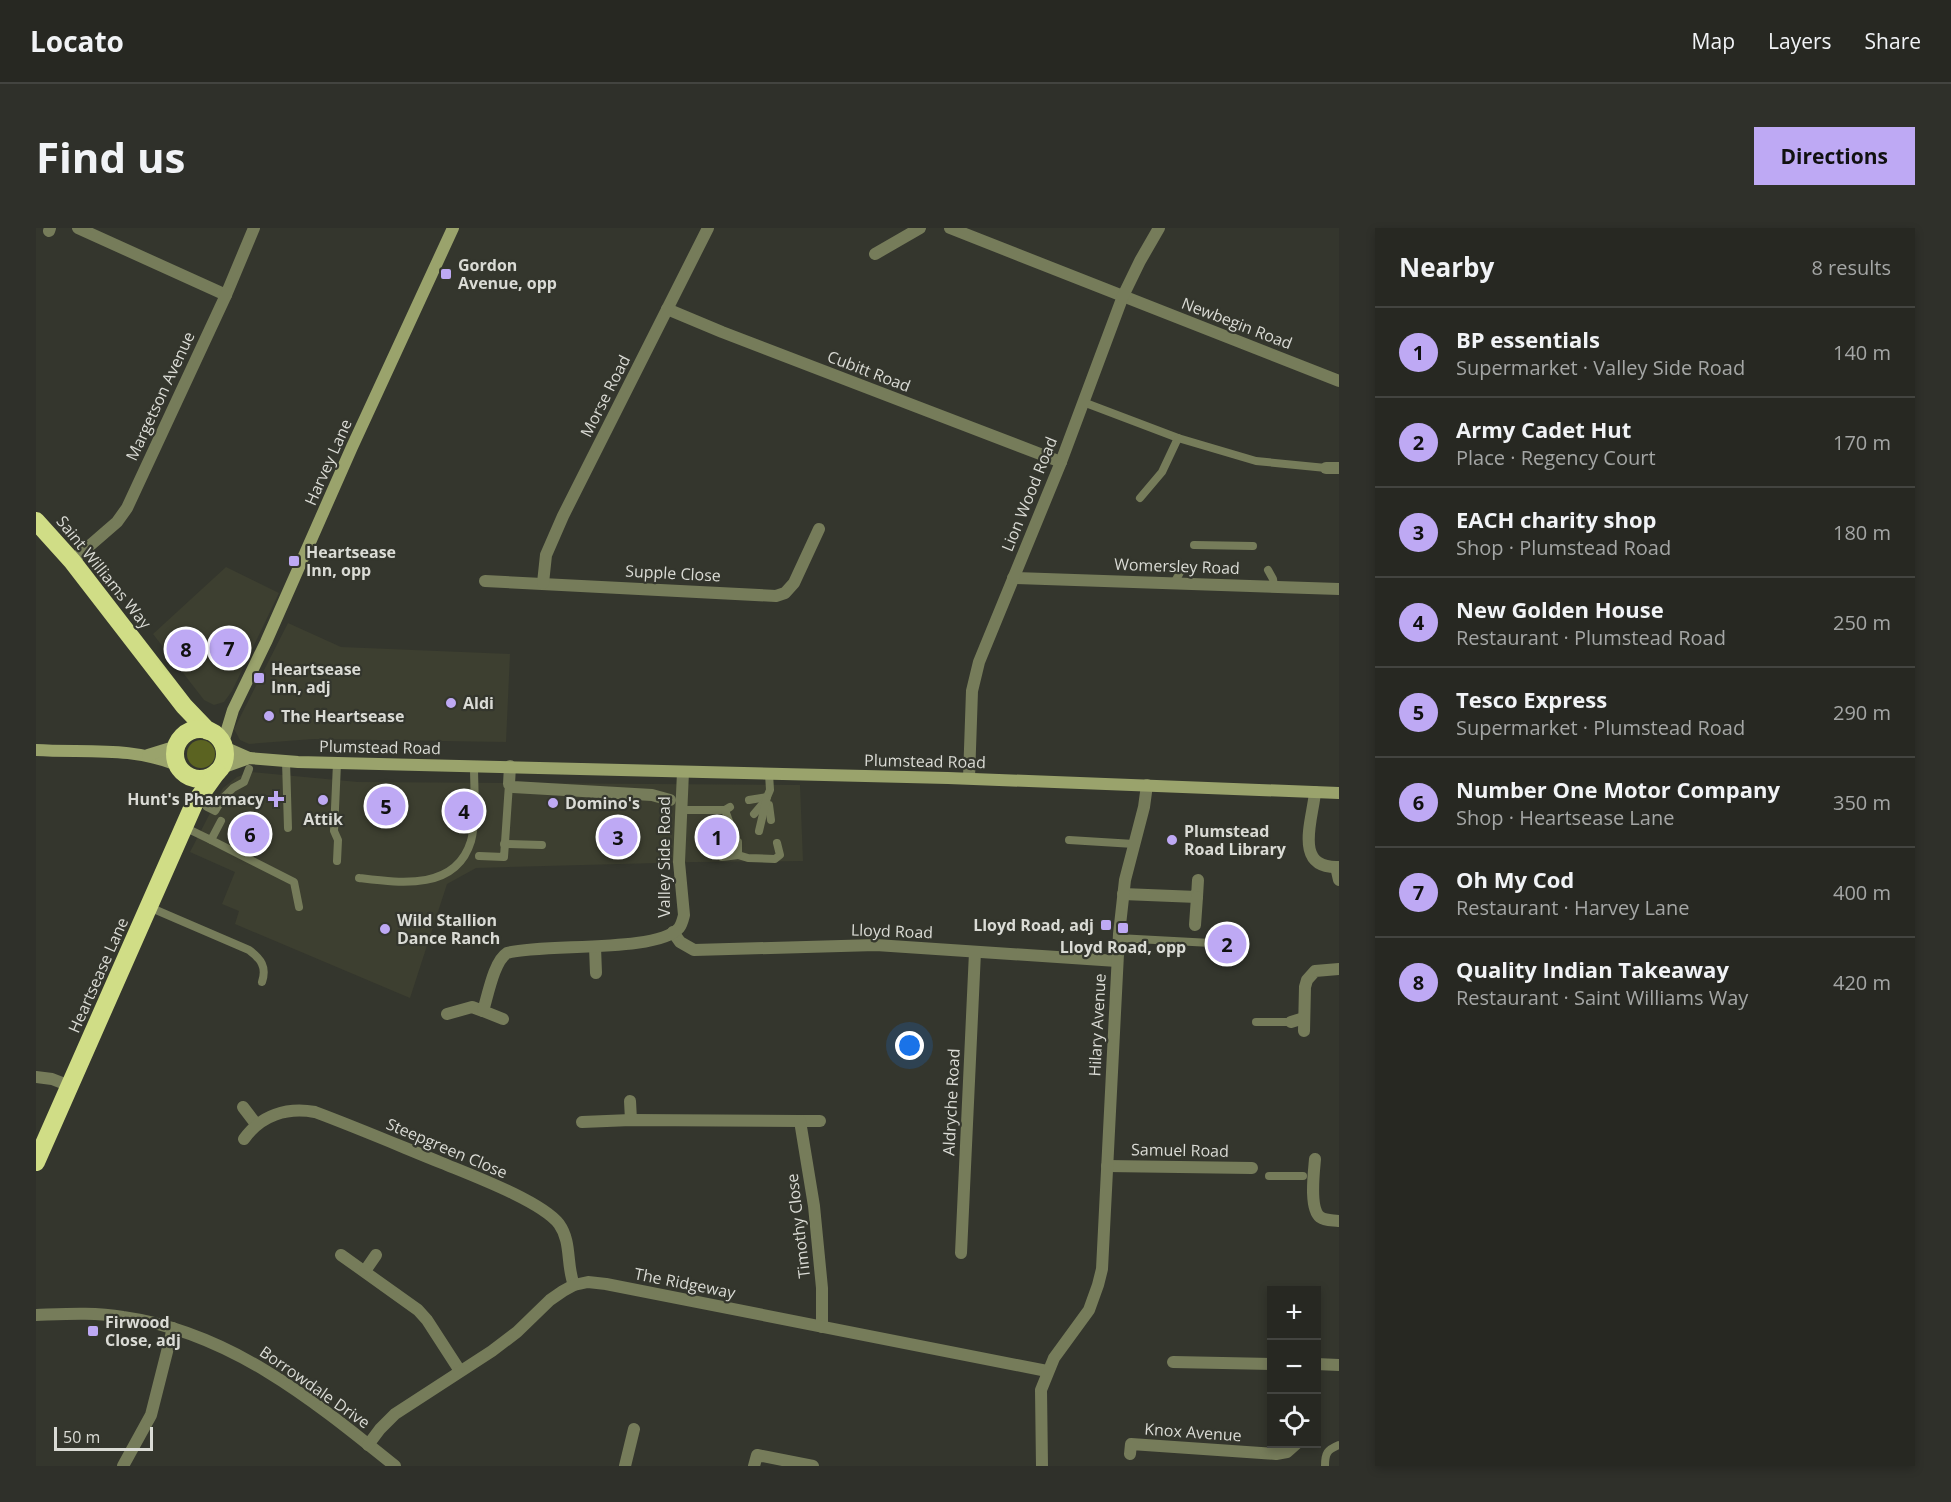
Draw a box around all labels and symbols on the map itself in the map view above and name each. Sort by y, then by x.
place label: Gordon Avenue, opp [458,254,557,294]
marker: Gordon Avenue, opp [439,267,453,281]
street label: Newbegin Road [1178,292,1296,354]
street label: Margetson Avenue [120,328,200,464]
street label: Cubitt Road [824,345,914,397]
street label: Morse Road [575,351,635,441]
street label: Harvey Lane [299,415,357,509]
street label: Lion Wood Road [996,433,1062,555]
street label: Saint Williams Way [52,511,157,634]
place label: Heartsease Inn, opp [306,541,396,581]
street label: Womersley Road [1114,553,1240,579]
marker: Heartsease Inn, opp [287,554,301,568]
street label: Supple Close [625,560,721,586]
pin: 8 [166,626,206,672]
pin: 7 [210,626,248,670]
place label: Heartsease Inn, adj [271,658,361,698]
marker: Heartsease Inn, adj [252,671,266,685]
place label: Aldi [463,692,494,714]
marker: Aldi [444,696,458,710]
place label: The Heartsease [281,705,404,727]
marker: The Heartsease [262,709,276,723]
street label: Plumstead Road [319,735,441,759]
street label: Plumstead Road [864,749,986,773]
pin: 5 [366,784,406,828]
place label: Hunt's Pharmacy [127,788,265,810]
pin: 4 [444,788,484,834]
marker: Hunt's Pharmacy [269,792,283,806]
place label: Domino's [565,792,640,814]
marker: Attik [316,793,330,807]
marker: Domino's [546,796,560,810]
street label: Valley Side Road [653,796,675,918]
place label: Attik [303,808,343,830]
pin: 6 [230,812,270,856]
pin: 3 [598,814,638,860]
pin: 1 [698,814,736,860]
place label: Plumstead Road Library [1184,820,1287,860]
marker: Plumstead Road Library [1165,833,1179,847]
place label: Wild Stallion Dance Ranch [397,909,500,949]
street label: Heartsease Lane [63,914,133,1036]
place label: Lloyd Road, adj [973,914,1094,936]
marker: Lloyd Road, adj [1099,918,1113,932]
street label: Lloyd Road [851,919,933,943]
marker: Lloyd Road, opp [1116,921,1130,935]
marker: Wild Stallion Dance Ranch [378,922,392,936]
pin: 2 [1208,922,1246,966]
place label: Lloyd Road, opp [1060,936,1186,958]
street label: Hilary Avenue [1083,973,1111,1077]
your location [895,1031,924,1060]
street label: Aldryche Road [937,1048,965,1156]
street label: Steepgreen Close [383,1113,511,1183]
street label: Samuel Road [1131,1138,1229,1162]
street label: Timothy Close [781,1172,815,1280]
street label: The Ridgeway [633,1262,738,1304]
place label: Firwood Close, adj [105,1311,181,1351]
marker: Firwood Close, adj [86,1324,100,1338]
street label: Borrowdale Drive [255,1341,375,1433]
street label: Knox Avenue [1144,1418,1242,1446]
scale bar [54,1424,153,1452]

